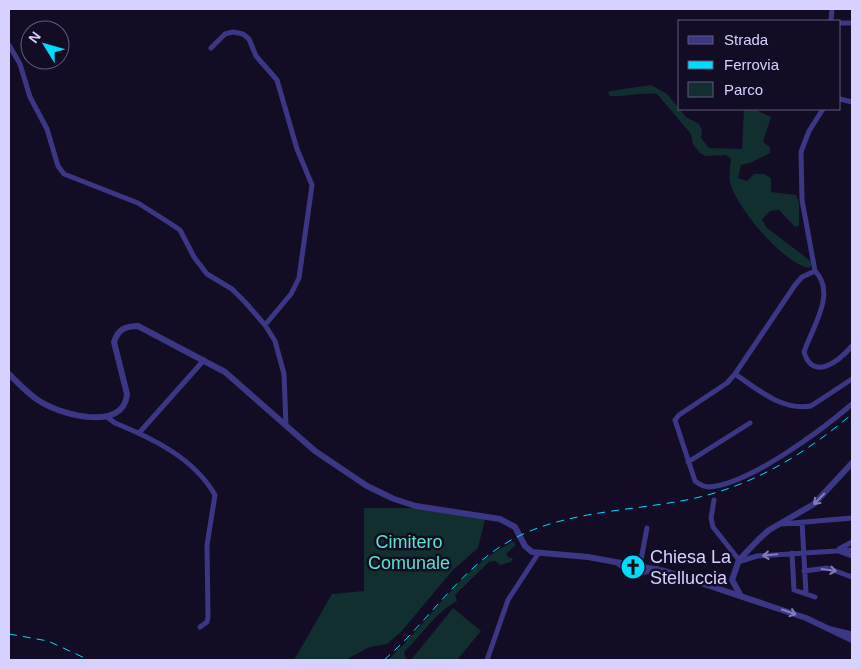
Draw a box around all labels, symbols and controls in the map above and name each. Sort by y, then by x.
north arrow [20,20,70,70]
legend [678,20,841,110]
text: N [25,28,44,46]
text: Strada [724,31,769,48]
text: Ferrovia [724,56,780,73]
text: Parco [724,81,763,98]
one-way arrow [813,493,825,505]
park label: Cimitero Comunale [368,532,450,573]
place label: Chiesa La Stelluccia [650,547,732,588]
one-way arrow [762,550,778,560]
church icon: Chiesa La Stelluccia [620,554,646,580]
one-way arrow [820,566,836,576]
one-way arrow [780,607,796,617]

